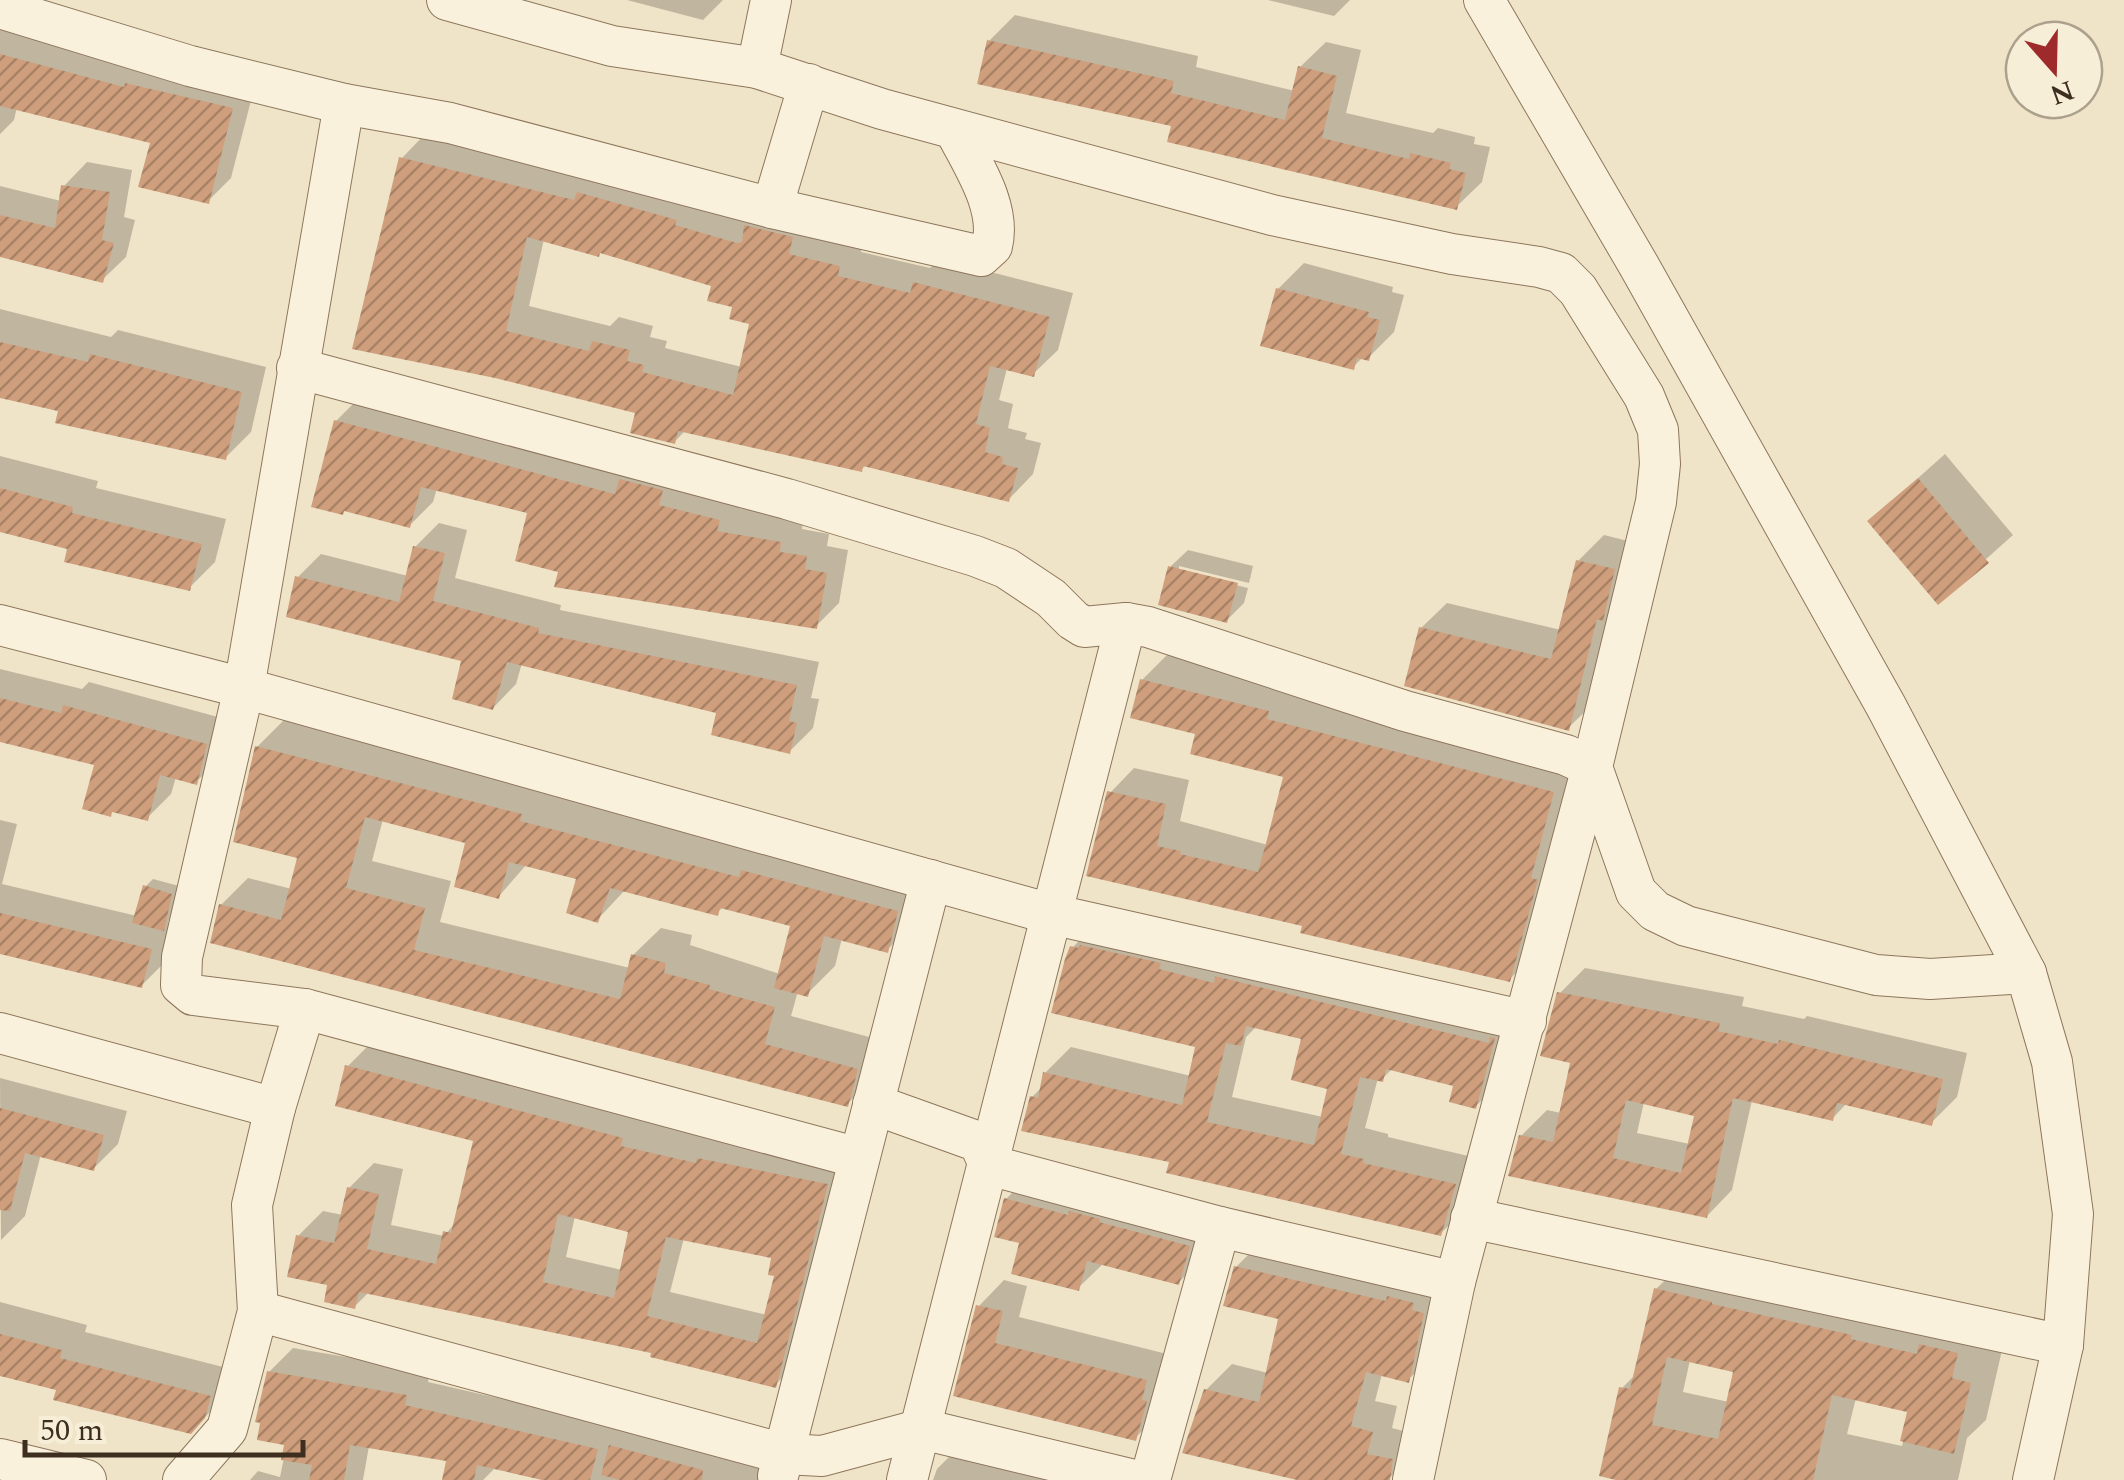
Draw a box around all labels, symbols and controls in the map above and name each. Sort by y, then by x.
north arrow [2004,20,2104,120]
text: N [2044,68,2080,116]
scale bar [25,1395,302,1457]
text: 50 m [40,1408,103,1454]

